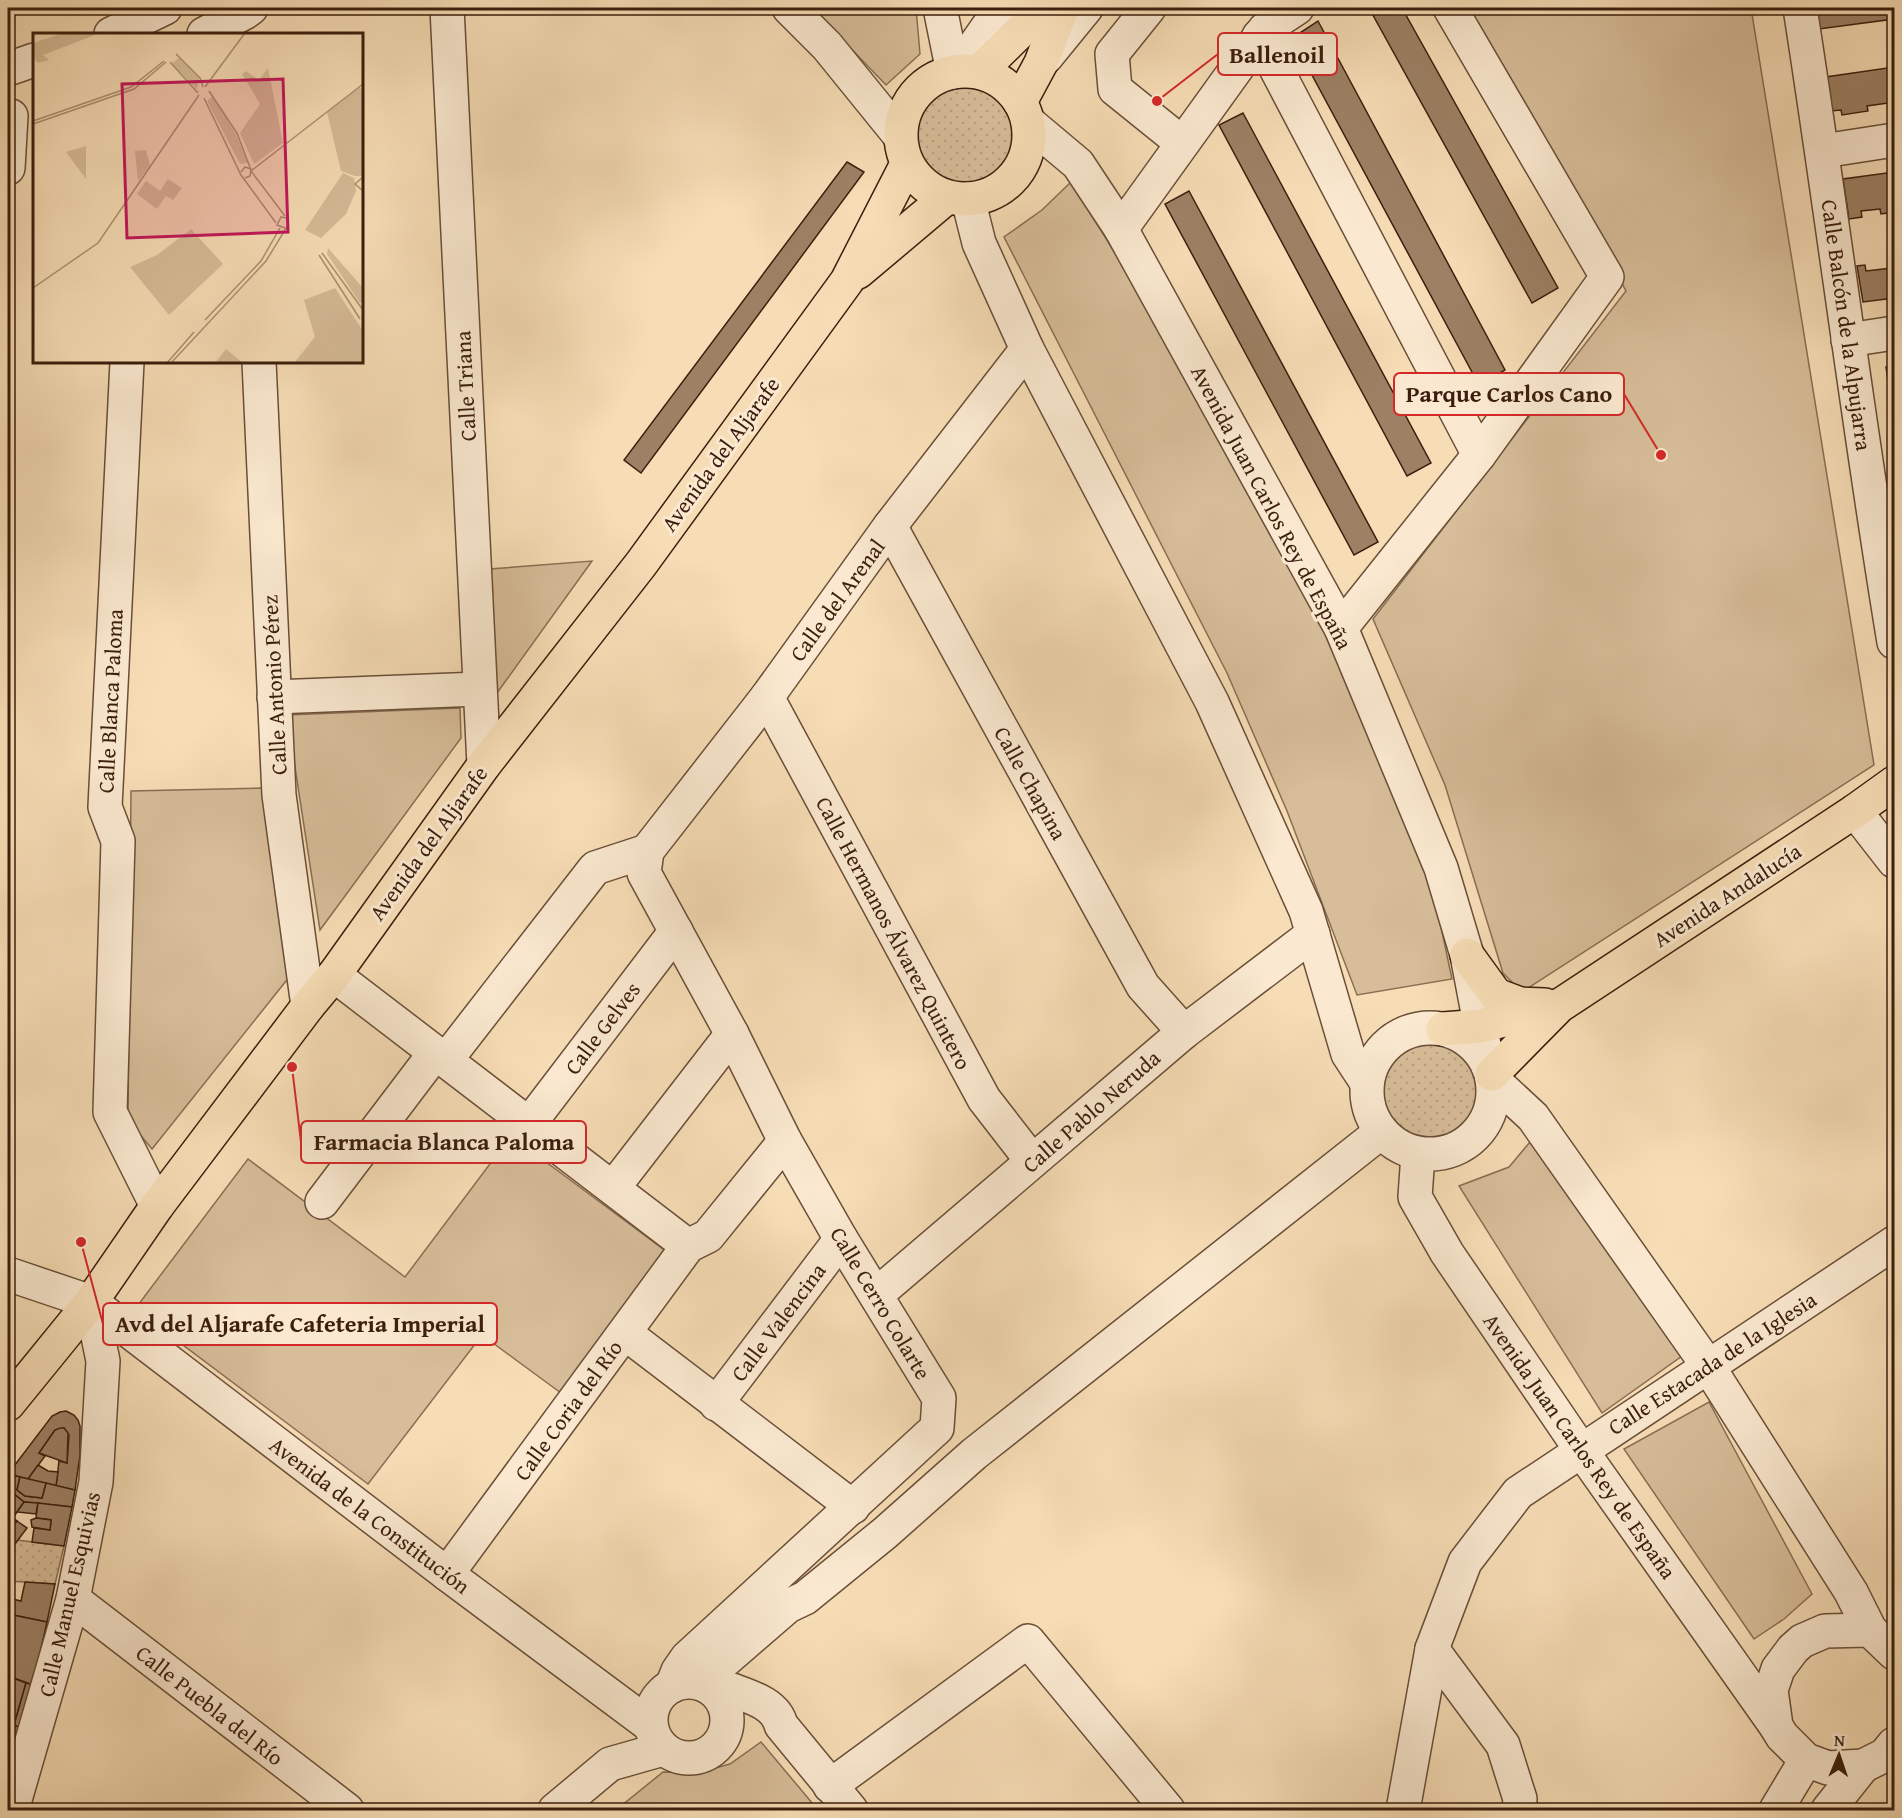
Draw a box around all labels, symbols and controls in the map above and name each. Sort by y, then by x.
inset map [33,33,363,363]
callout: Ballenoil [1218,33,1337,75]
text: Ballenoil [1229,37,1325,72]
street label: Calle Balcón de la Alpujarra [1814,197,1881,453]
street label: Calle Triana [446,329,484,442]
street label: Avenida Juan Carlos Rey de España [1183,359,1361,655]
street label: Avenida del Aljarafe [653,370,787,538]
callout: Parque Carlos Cano [1394,373,1624,415]
text: Parque Carlos Cano [1406,376,1613,411]
street label: Calle del Arenal [782,532,892,668]
street label: Calle Antonio Pérez [253,594,295,776]
street label: Calle Blanca Paloma [89,608,131,794]
street label: Calle Chapina [987,720,1076,846]
street label: Avenida del Aljarafe [361,759,495,927]
street label: Calle Hermanos Álvarez Quintero [808,791,980,1075]
street label: Avenida Andalucía [1647,835,1808,955]
street label: Calle Gelves [556,975,648,1081]
street label: Calle Pablo Neruda [1015,1042,1167,1180]
callout: Farmacia Blanca Paloma [301,1121,586,1163]
text: Farmacia Blanca Paloma [314,1124,575,1159]
street label: Calle Cerro Colarte [823,1221,939,1385]
street label: Calle Valencina [723,1256,834,1388]
street label: Calle Estacada de la Iglesia [1601,1283,1823,1443]
callout: Avd del Aljarafe Cafeteria Imperial [103,1303,497,1345]
text: Avd del Aljarafe Cafeteria Imperial [115,1306,485,1341]
street label: Avenida Juan Carlos Rey de España [1476,1307,1685,1586]
street label: Calle Coria del Río [506,1333,630,1487]
street label: Avenida de la Constitución [263,1429,478,1602]
street label: Calle Manuel Esquivias [30,1488,108,1700]
street label: Calle Puebla del Río [129,1637,291,1773]
north arrow [1809,1725,1869,1785]
text: N [1834,1728,1846,1752]

